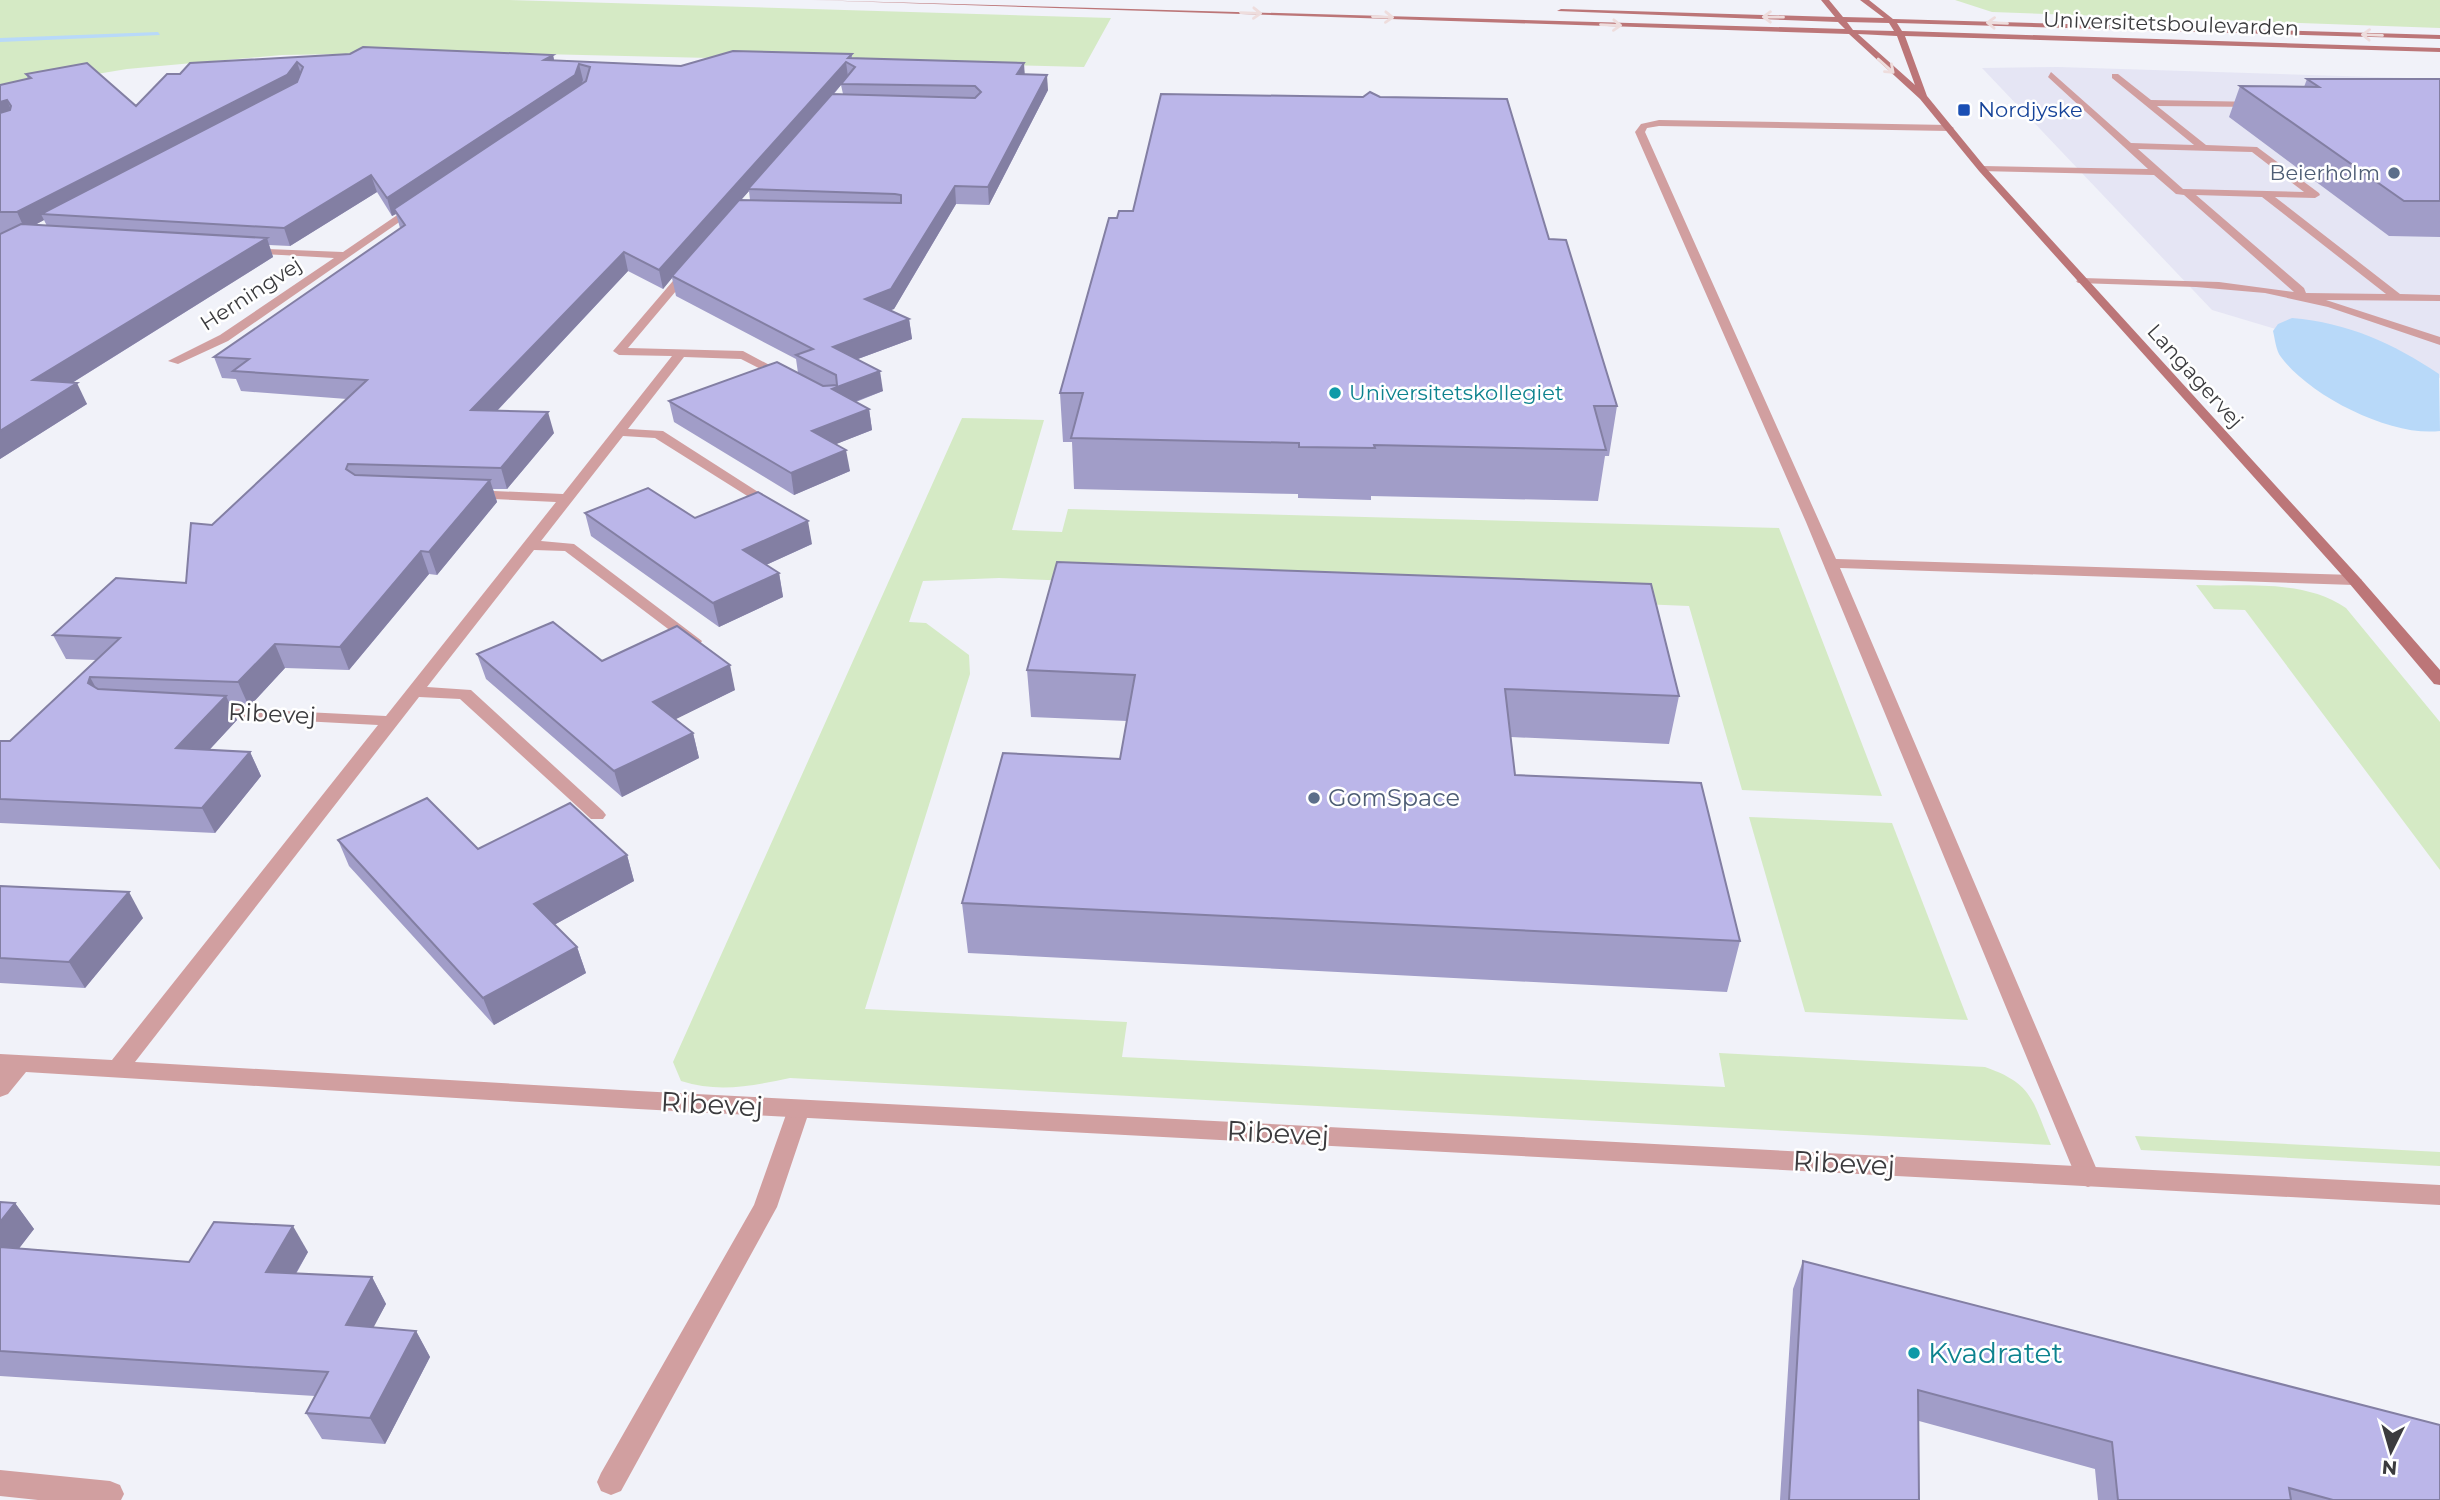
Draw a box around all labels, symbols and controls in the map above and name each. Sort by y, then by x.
one-way arrow [1239,6,1262,19]
street label: Universitetsboulevarden [2043,7,2299,40]
one-way arrow [1371,10,1394,23]
one-way arrow [1762,10,1785,23]
one-way arrow [1986,16,2009,29]
one-way arrow [1599,18,1622,31]
one-way arrow [2361,28,2384,42]
one-way arrow [1877,58,1895,74]
place label: Nordjyske [1978,97,2083,122]
marker: Nordjyske [1956,102,1972,118]
place label: Beierholm [2270,160,2380,185]
marker: Beierholm [2386,165,2402,181]
street label: Herningvej [195,252,306,336]
street label: Langagervej [2142,319,2248,433]
place label: Universitetskollegiet [1349,380,1563,405]
marker: Universitetskollegiet [1327,385,1343,401]
street label: Ribevej [227,697,317,730]
place label: GomSpace [1328,783,1460,812]
marker: GomSpace [1306,790,1322,806]
street label: Ribevej [660,1084,764,1124]
street label: Ribevej [1226,1113,1330,1153]
street label: Ribevej [1792,1143,1896,1183]
place label: Kvadratet [1928,1336,2063,1370]
marker: Kvadratet [1906,1345,1922,1361]
north arrow [2356,1416,2426,1486]
text: N [2381,1455,2398,1480]

